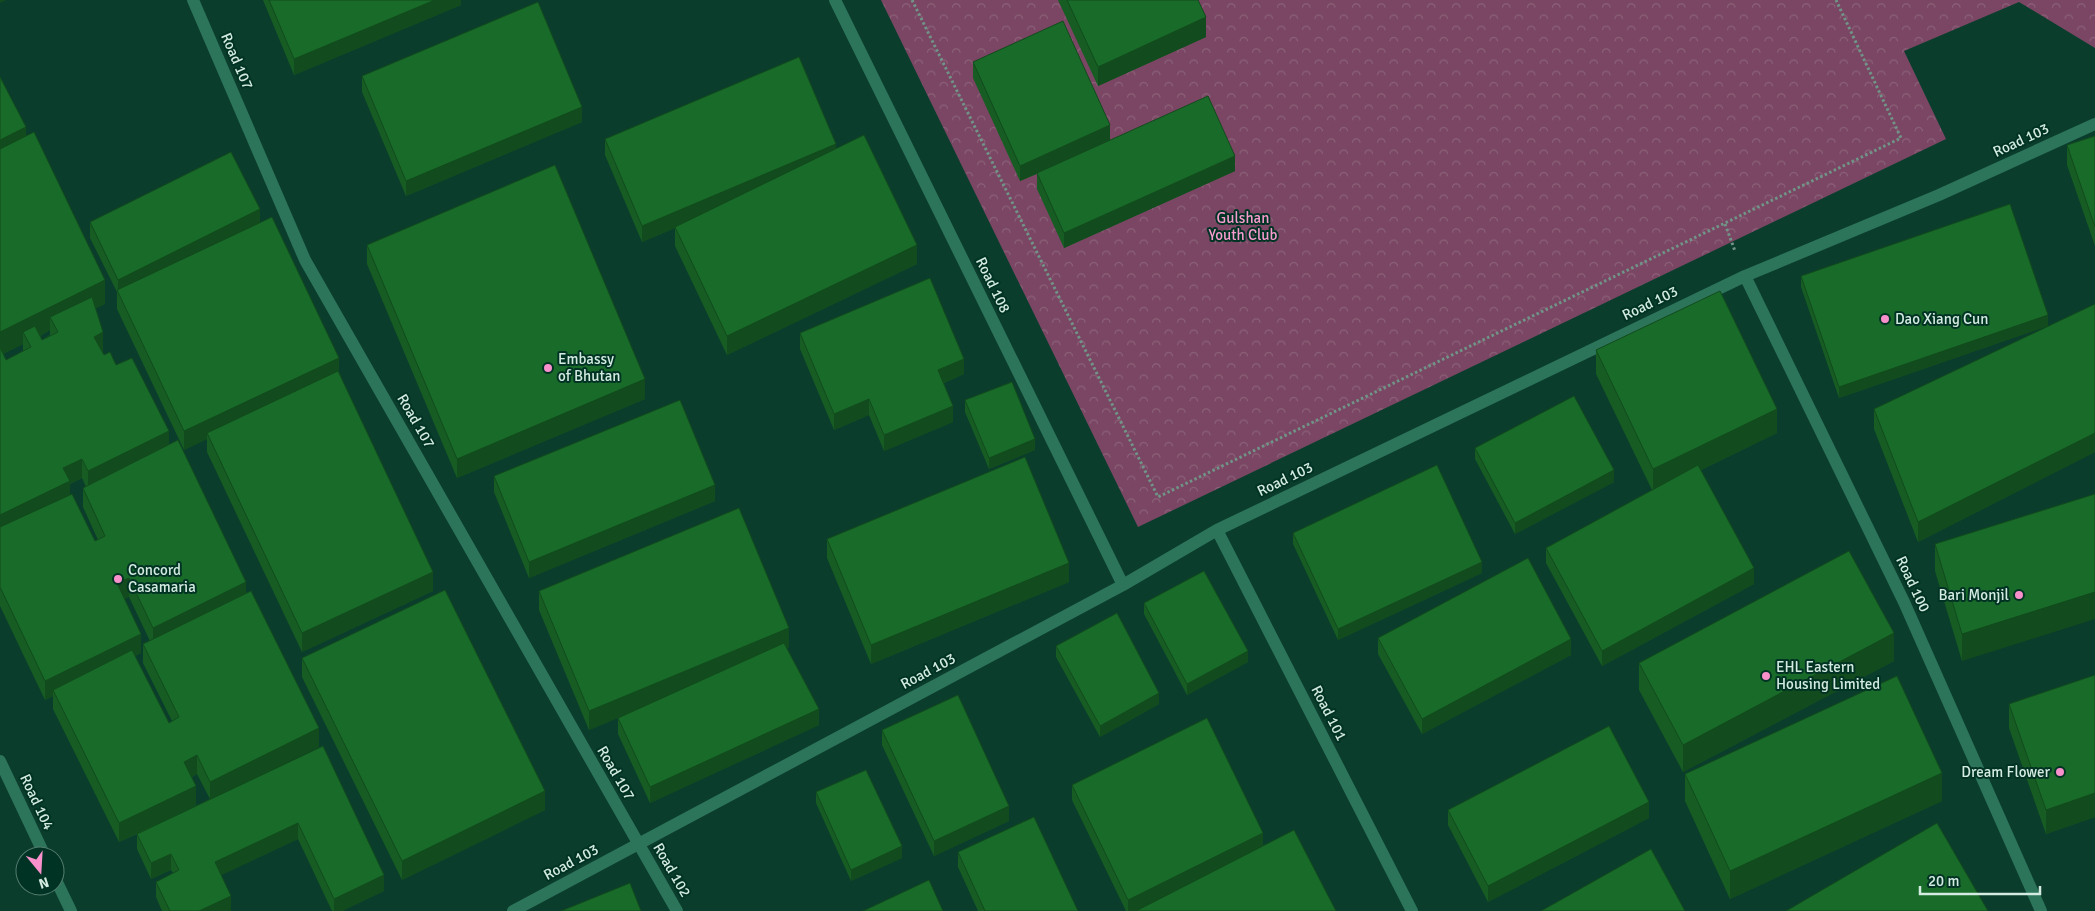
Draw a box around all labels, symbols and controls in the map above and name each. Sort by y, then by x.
street label: Road 107 [217,30,257,92]
street label: Road 103 [1990,119,2052,161]
park label: Gulshan Youth Club [1209,209,1277,244]
street label: Road 108 [972,254,1014,316]
street label: Road 103 [1619,282,1681,324]
place label: Dao Xiang Cun [1895,310,1988,328]
marker: Dao Xiang Cun [1879,313,1891,325]
place label: Embassy of Bhutan [558,350,621,385]
marker: Embassy of Bhutan [542,362,554,374]
street label: Road 107 [393,391,439,451]
street label: Road 103 [1254,458,1316,500]
street label: Road 100 [1892,553,1934,615]
place label: Concord Casamaria [128,561,196,596]
marker: Concord Casamaria [112,573,124,585]
place label: Bari Monjil [1938,586,2009,604]
marker: Bari Monjil [2013,589,2025,601]
street label: Road 103 [897,649,959,693]
place label: EHL Eastern Housing Limited [1776,658,1880,693]
marker: EHL Eastern Housing Limited [1760,670,1772,682]
street label: Road 101 [1307,682,1351,744]
street label: Road 107 [593,743,639,803]
place label: Dream Flower [1961,763,2050,781]
marker: Dream Flower [2054,766,2066,778]
street label: Road 104 [16,771,58,833]
street label: Road 103 [540,840,602,884]
street label: Road 102 [649,840,695,900]
north arrow [15,846,65,896]
scale bar [1920,864,2040,896]
text: 20 m [1928,872,1959,890]
text: N [37,873,51,892]

